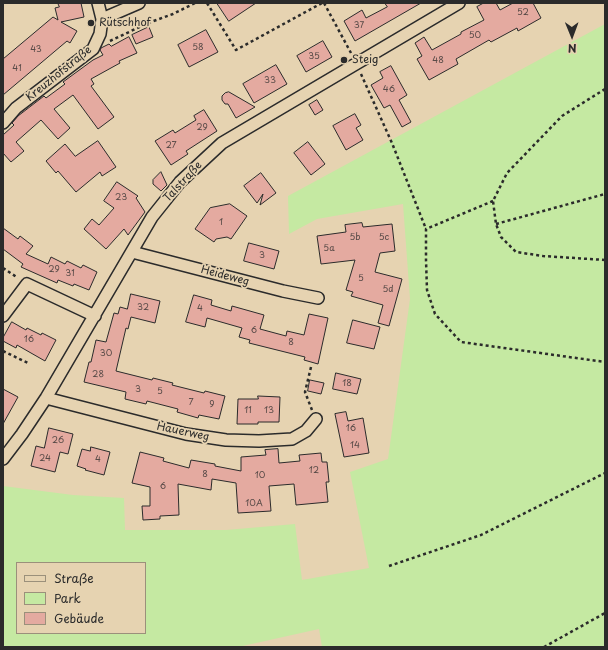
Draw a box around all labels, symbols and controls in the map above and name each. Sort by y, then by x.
house number: 52 [517,8,529,18]
place label: Rütschhof [99,16,151,30]
north arrow [552,16,592,56]
marker: Rütschhof [86,18,96,28]
house number: 37 [354,21,364,31]
house number: 50 [469,31,481,41]
text: N [568,40,577,57]
house number: 58 [192,43,204,53]
street label: Kreuzhofstraße [24,44,94,104]
house number: 43 [30,45,42,55]
house number: 35 [308,52,320,62]
place label: Steig [352,53,378,67]
marker: Steig [339,55,349,65]
house number: 48 [432,56,444,66]
house number: 41 [12,64,22,74]
house number: 33 [264,76,276,86]
house number: 46 [383,85,395,95]
house number: 29 [196,123,208,133]
house number: 27 [165,141,177,151]
street label: Talstraße [161,159,205,205]
house number: 23 [115,193,127,203]
house number: 1 [219,218,223,228]
house number: 5b [350,233,360,243]
house number: 5c [379,233,389,243]
house number: 5a [323,244,335,254]
house number: 3 [259,251,265,261]
street label: Heideweg [199,263,251,289]
house number: 29 [48,265,60,275]
house number: 31 [65,269,75,279]
house number: 5 [358,274,364,284]
house number: 5d [382,285,394,295]
house number: 32 [137,303,149,313]
house number: 4 [197,304,203,314]
house number: 6 [251,326,257,336]
house number: 16 [24,335,34,345]
house number: 8 [288,338,294,348]
house number: 30 [100,349,112,359]
house number: 28 [92,370,104,380]
house number: 18 [342,379,352,389]
house number: 3 [135,385,141,395]
house number: 5 [157,387,163,397]
house number: 7 [188,398,194,408]
house number: 9 [209,400,215,410]
house number: 11 [244,406,252,416]
house number: 13 [264,406,274,416]
street label: Hauerweg [156,420,210,444]
house number: 16 [346,424,356,434]
house number: 26 [52,436,64,446]
house number: 14 [350,441,360,451]
house number: 24 [39,454,51,464]
house number: 4 [95,455,101,465]
house number: 12 [309,466,319,476]
house number: 8 [202,470,208,480]
house number: 10 [255,471,265,481]
house number: 6 [160,482,166,492]
house number: 10A [245,499,263,509]
legend [16,562,146,634]
text: Straße [54,569,94,587]
text: Park [54,589,81,607]
text: Gebäude [54,609,104,627]

